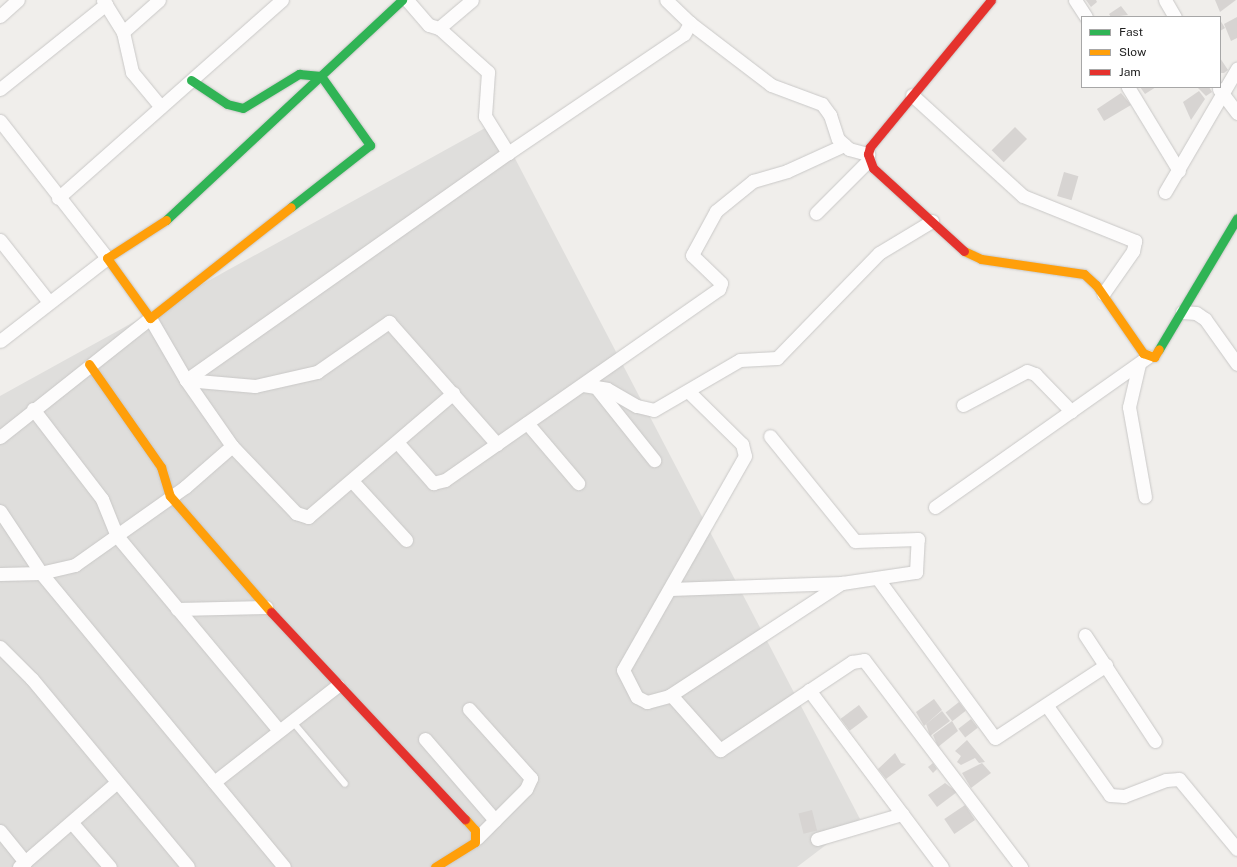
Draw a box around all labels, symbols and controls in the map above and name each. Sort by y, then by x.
legend [1081,16,1221,88]
text: Fast [1119,25,1143,39]
text: Slow [1119,45,1146,59]
text: Jam [1119,65,1141,79]

